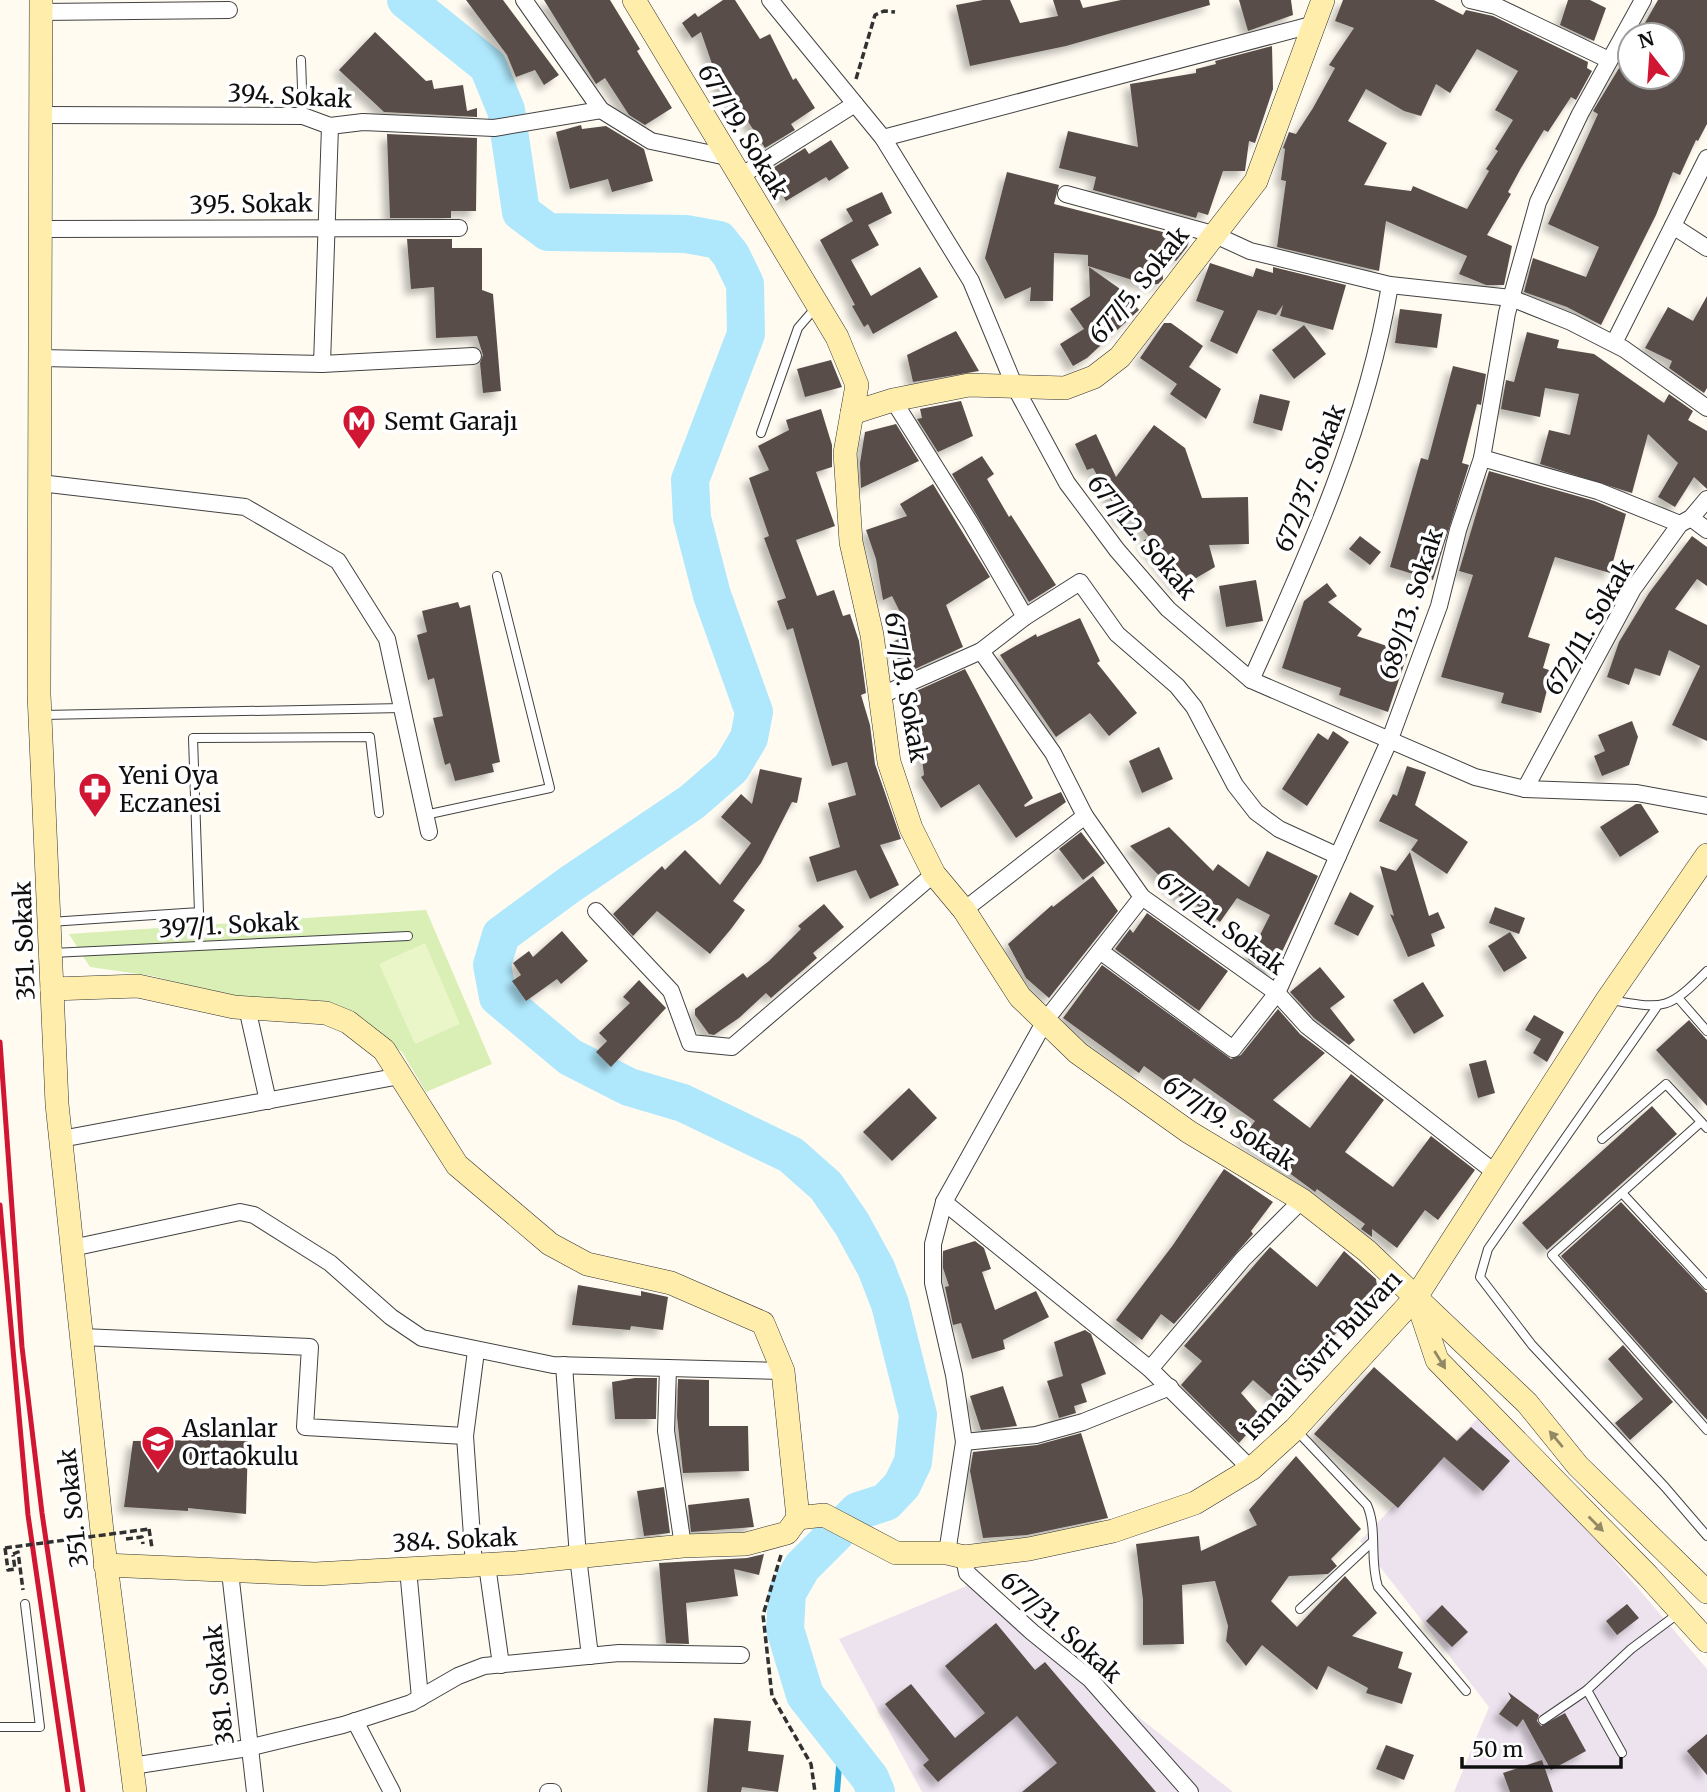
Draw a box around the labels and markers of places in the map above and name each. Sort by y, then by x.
metro station icon: Semt Garajı [340,402,378,451]
place label: Semt Garajı [384,406,518,437]
place label: Yeni Oya Eczanesi [118,760,221,819]
pharmacy icon: Yeni Oya Eczanesi [76,770,114,819]
place label: Aslanlar Ortaokulu [181,1413,299,1472]
school or university icon: Aslanlar Ortaokulu [139,1423,177,1472]

